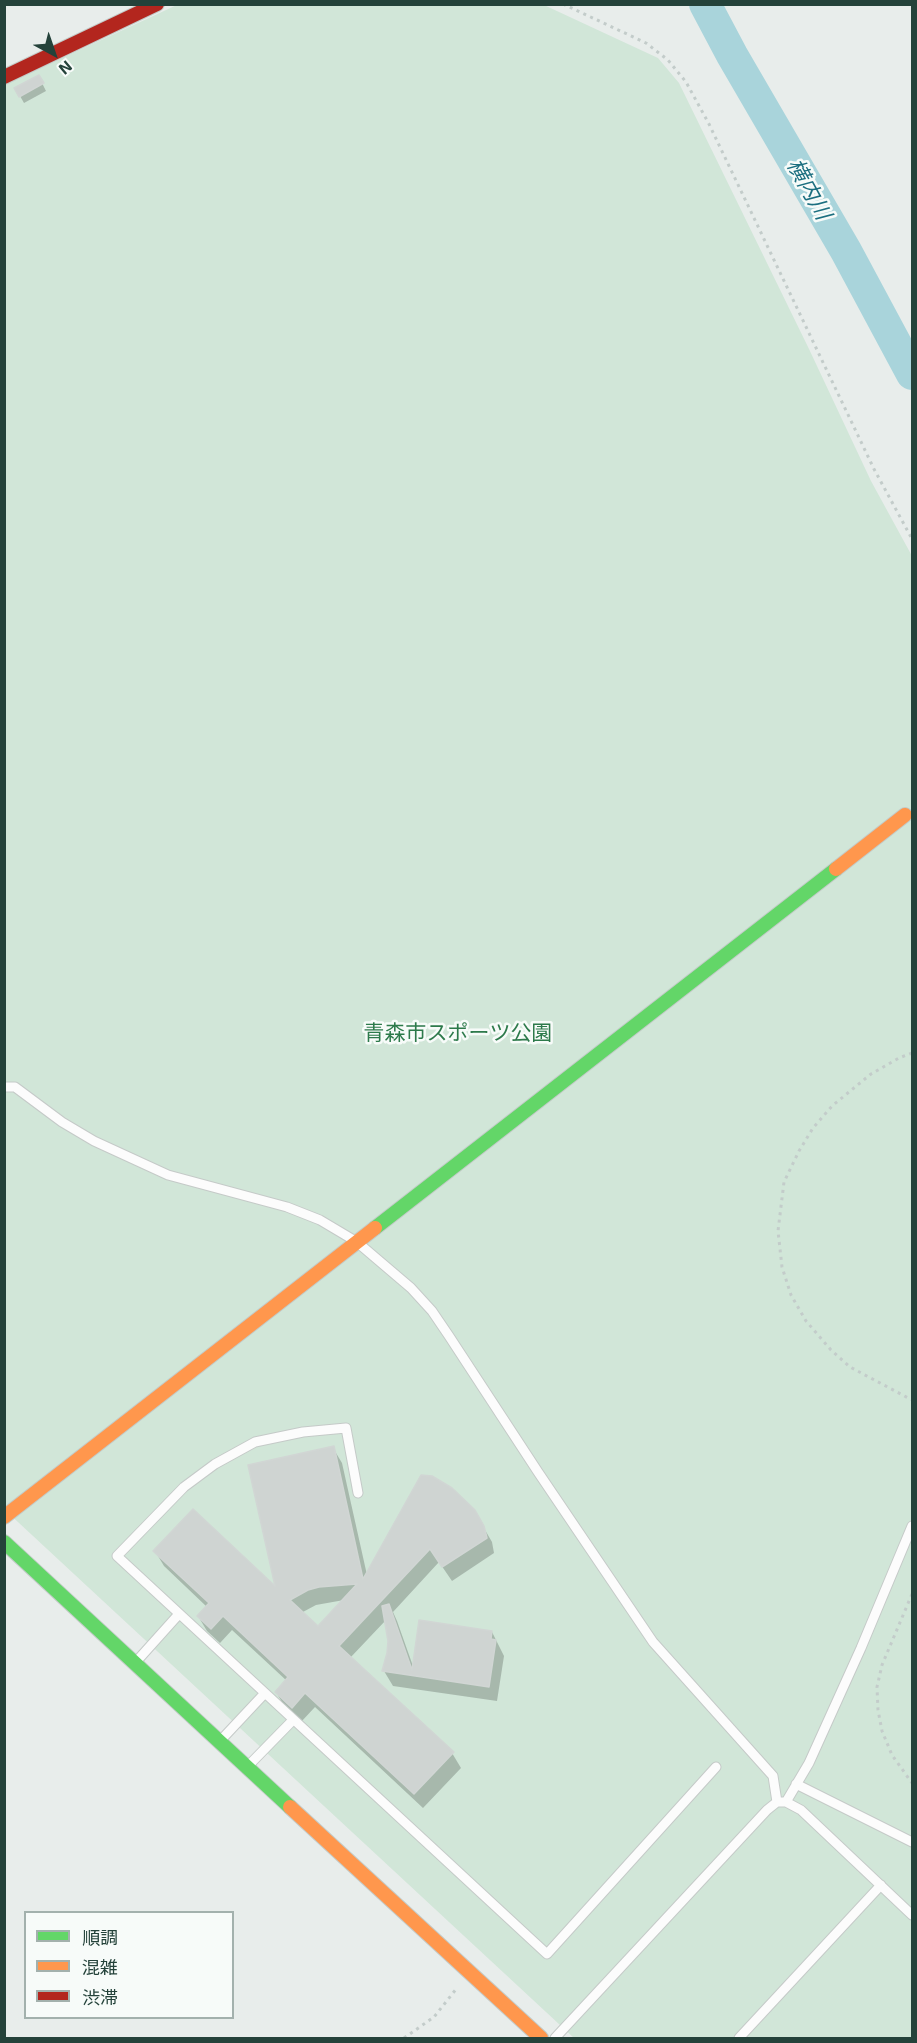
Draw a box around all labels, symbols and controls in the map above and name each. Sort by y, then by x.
north arrow [24,24,84,84]
text: N [55,57,76,79]
water label: 横内川 [781,154,837,224]
park label: 青森市スポーツ公園 [364,1020,552,1046]
legend [24,1911,234,2019]
text: 順調 [82,1926,118,1948]
text: 混雑 [82,1956,118,1978]
text: 渋滞 [82,1986,118,2008]

